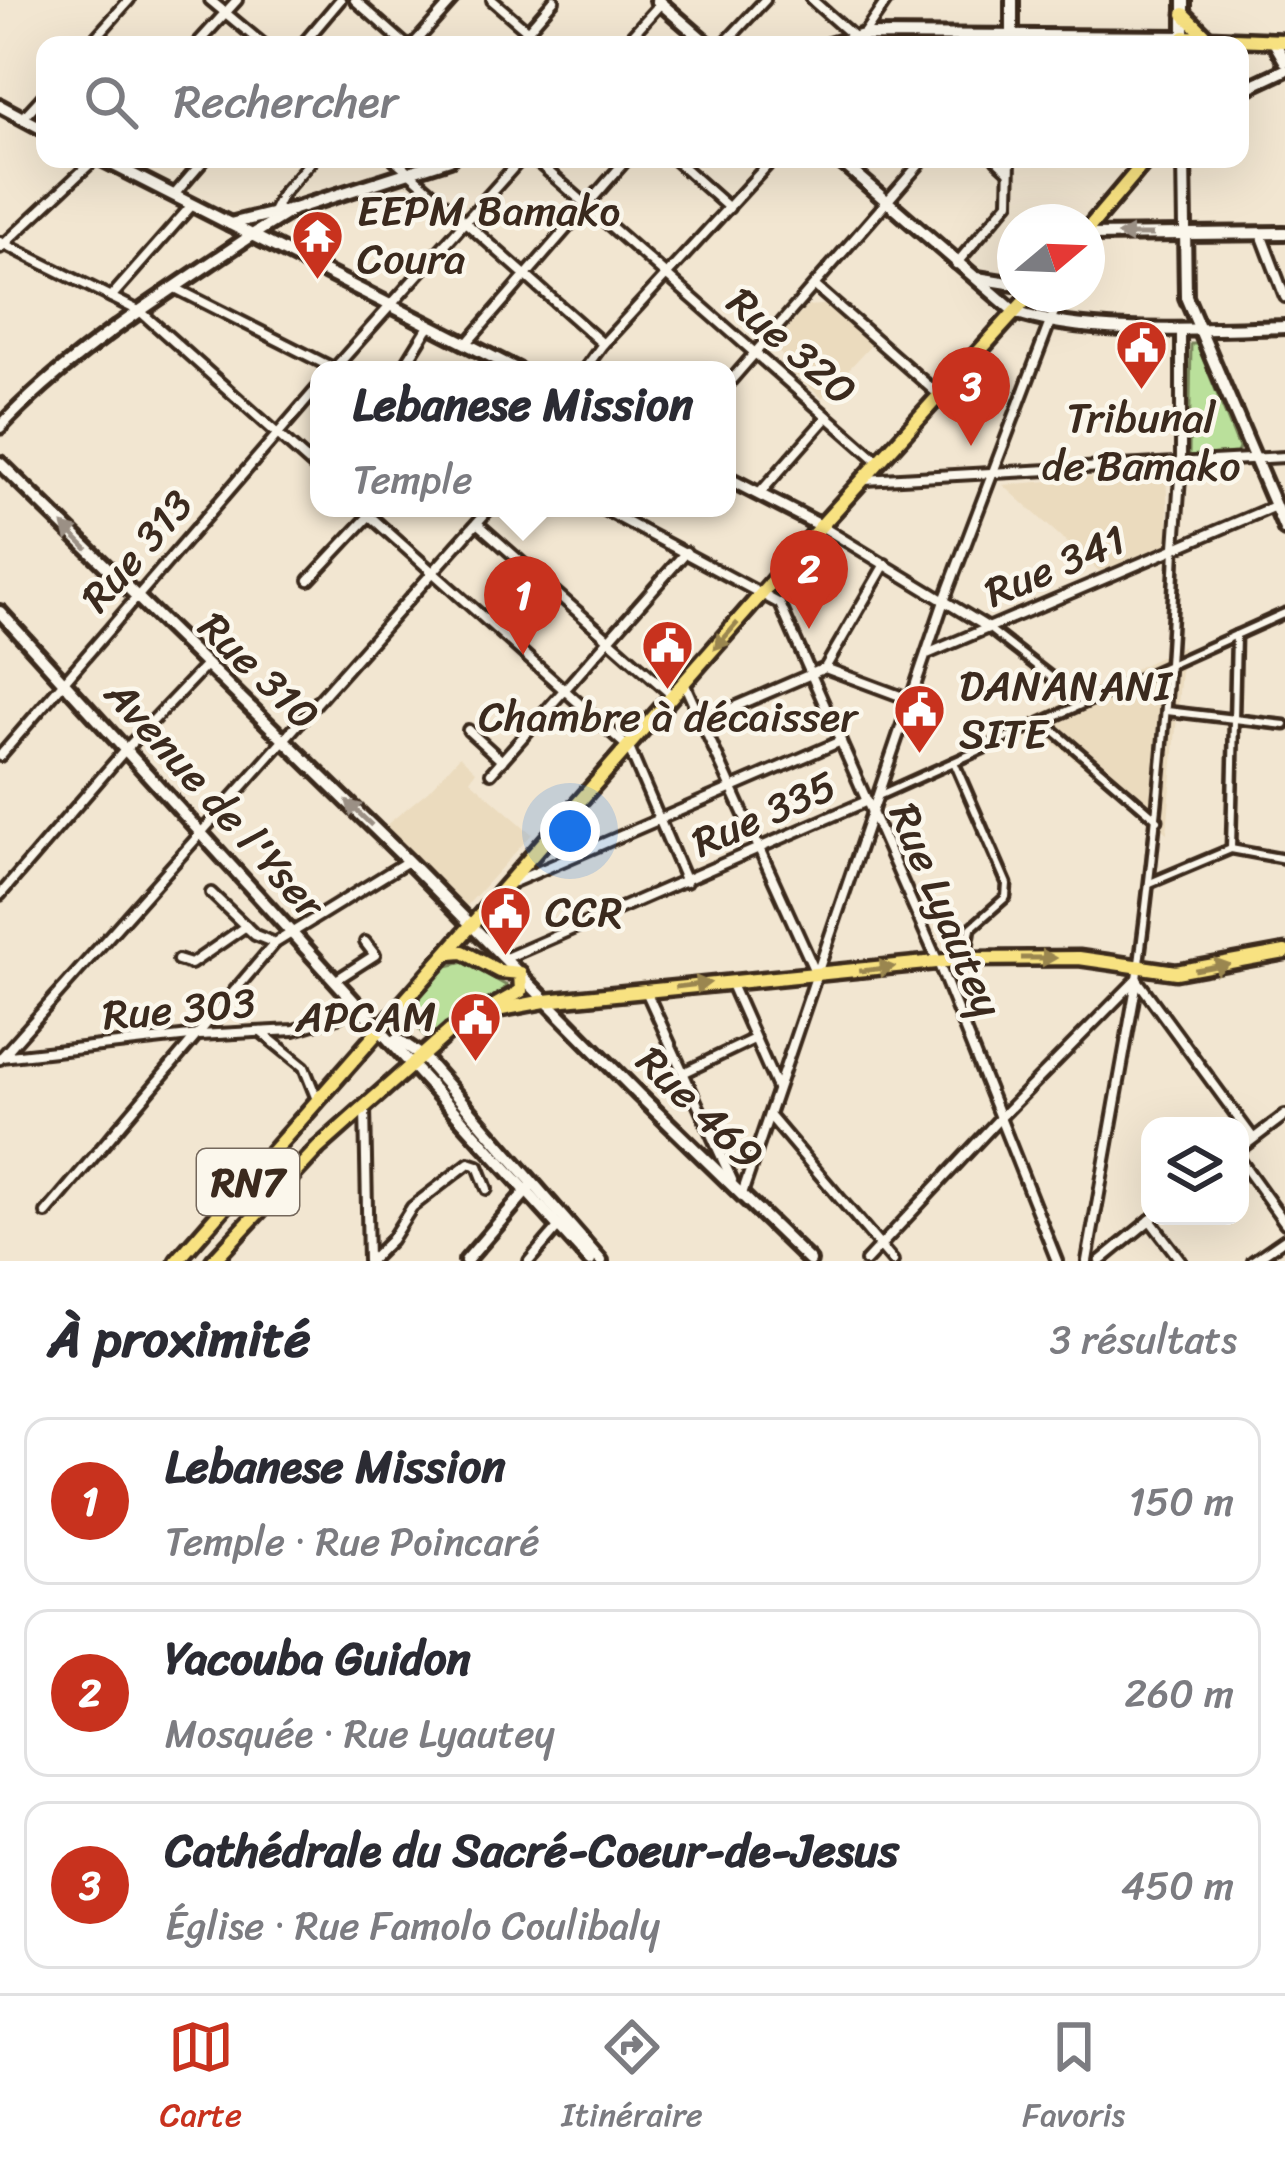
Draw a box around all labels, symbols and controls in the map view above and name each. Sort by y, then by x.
search box [36,36,1249,168]
text: Rechercher [174,62,398,142]
icon: search [78,69,144,135]
place label: EEPM Bamako Coura [357,174,620,296]
north arrow [997,204,1105,312]
temple icon: EEPM Bamako Coura [290,207,346,281]
one-way arrow [1115,225,1153,245]
street label: Rue 320 [709,267,875,425]
public building icon: Tribunal de Bamako [1113,318,1169,392]
pin: 3 [932,347,1010,446]
popup [310,361,736,517]
text: Lebanese Mission [353,365,693,445]
place label: Tribunal de Bamako [1041,381,1241,503]
text: Temple [353,445,473,514]
street label: Rue 313 [62,472,212,630]
street label: Rue 341 [972,503,1138,629]
one-way arrow [61,523,89,551]
pin: 2 [770,530,848,629]
pin: 1 [484,556,562,655]
street label: Rue 310 [180,593,338,749]
public building icon: Chambre à décaisser [640,617,696,691]
one-way arrow [713,621,739,651]
place label: DANANANI SITE [959,649,1173,771]
street label: Avenue de l'Yser [85,661,345,938]
place label: Chambre à décaisser [478,680,859,754]
public building icon: DANANANI SITE [892,682,948,756]
street label: Rue 335 [679,749,849,879]
street label: Rue Lyautey [868,791,1025,1029]
one-way arrow [345,800,374,828]
your location [540,801,600,861]
place label: CCR [545,875,622,949]
public building icon: CCR [478,884,534,958]
one-way arrow [1021,948,1059,968]
one-way arrow [1194,957,1232,975]
one-way arrow [859,959,896,978]
street label: Rue 303 [99,965,259,1053]
one-way arrow [675,975,712,994]
place label: APCAM [295,980,436,1054]
public building icon: APCAM [447,989,503,1063]
street label: Rue 469 [618,1027,782,1189]
map controls [1141,1117,1249,1225]
button: layers [1141,1117,1249,1225]
road number: RN7 [197,1149,299,1215]
text: À proximité [48,1294,310,1384]
text: 3 résultats [1050,1305,1237,1374]
text: Lebanese Mission [165,1427,506,1507]
text: 1 [82,1467,98,1536]
text: 150 m [1129,1467,1234,1536]
text: Temple · Rue Poincaré [165,1507,539,1576]
text: Yacouba Guidon [165,1619,471,1699]
text: 2 [79,1659,101,1728]
text: 260 m [1125,1659,1234,1728]
text: Mosquée · Rue Lyautey [165,1699,555,1768]
text: Cathédrale du Sacré-Coeur-de-Jesus [165,1811,899,1891]
text: 3 [79,1851,101,1920]
text: 450 m [1121,1851,1234,1920]
text: Église · Rue Famolo Coulibaly [165,1891,660,1960]
tab: Carte [160,2014,242,2144]
tab: Itinéraire [562,2014,703,2144]
tab: Favoris [1022,2014,1125,2144]

